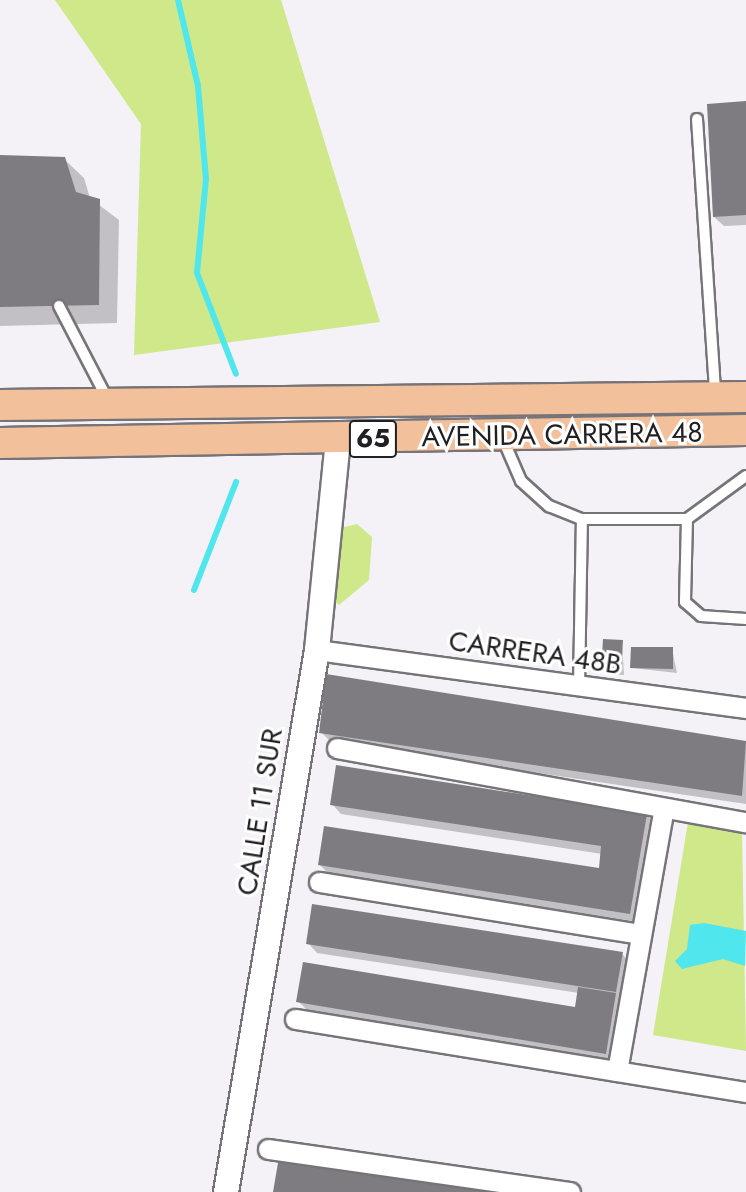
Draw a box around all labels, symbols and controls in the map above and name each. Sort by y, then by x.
road number: 65 [348,416,398,462]
street label: AVENIDA CARRERA 48 [421,416,703,454]
street label: CARRERA 48B [447,624,623,682]
street label: CALLE 11 SUR [230,726,290,898]

